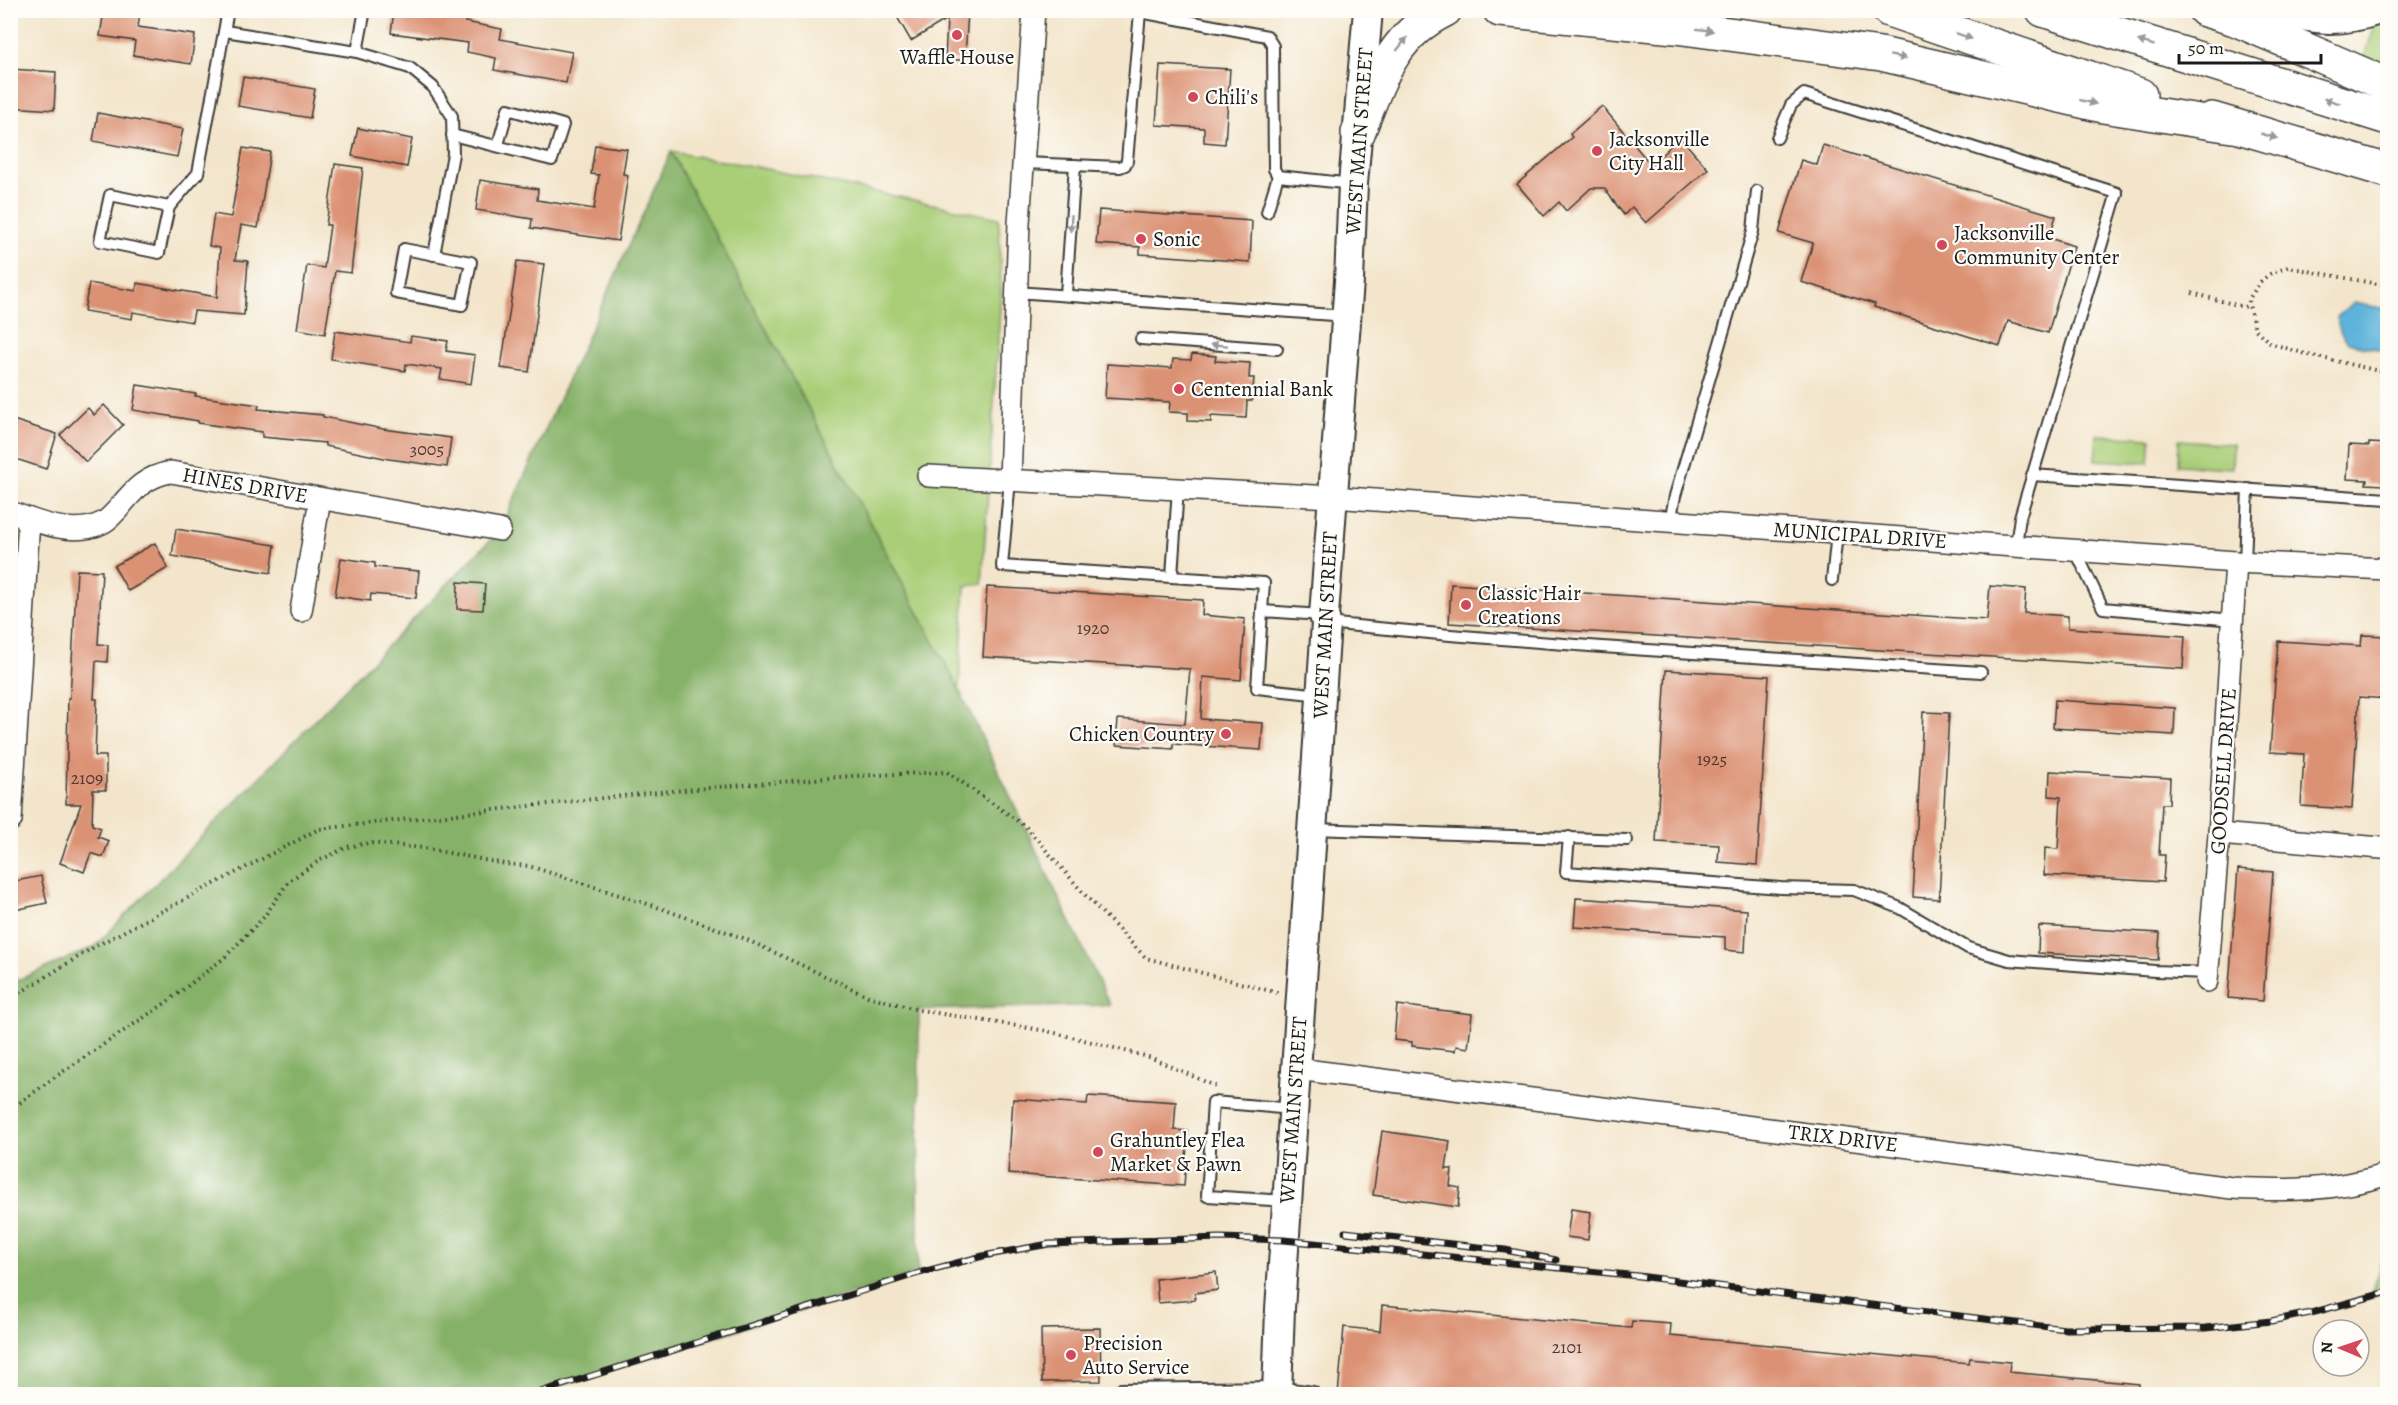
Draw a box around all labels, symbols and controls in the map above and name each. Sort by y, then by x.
one-way arrow [1696,26,1715,35]
scale bar [2179,27,2322,65]
marker: Waffle House [950,28,964,42]
one-way arrow [1955,31,1973,41]
one-way arrow [1396,36,1408,51]
text: 50 m [2188,36,2224,60]
one-way arrow [2137,37,2155,47]
place label: Waffle House [899,43,1014,71]
street label: WEST MAIN STREET [1338,46,1380,236]
one-way arrow [1889,53,1908,62]
place label: Chili's [1205,83,1258,111]
marker: Chili's [1186,90,1200,104]
one-way arrow [2323,96,2341,105]
one-way arrow [2079,97,2097,107]
place label: Jacksonville City Hall [1609,125,1709,177]
one-way arrow [2260,132,2278,141]
marker: Jacksonville City Hall [1590,144,1604,158]
one-way arrow [1066,214,1075,233]
place label: Jacksonville Community Center [1954,219,2119,271]
place label: Sonic [1153,225,1201,253]
marker: Sonic [1134,232,1148,246]
marker: Jacksonville Community Center [1935,238,1949,252]
one-way arrow [1209,340,1228,350]
place label: Centennial Bank [1191,375,1334,403]
marker: Centennial Bank [1172,382,1186,396]
house number: 3005 [410,437,444,461]
street label: HINES DRIVE [180,460,310,510]
street label: MUNICIPAL DRIVE [1772,515,1948,555]
street label: WEST MAIN STREET [1306,530,1344,720]
place label: Classic Hair Creations [1478,579,1581,631]
marker: Classic Hair Creations [1459,598,1473,612]
house number: 1920 [1077,616,1109,640]
street label: GOODSELL DRIVE [2203,687,2243,855]
place label: Chicken Country [1069,720,1215,748]
marker: Chicken Country [1219,727,1233,741]
house number: 1925 [1697,747,1727,771]
house number: 2109 [71,766,103,790]
street label: WEST MAIN STREET [1272,1015,1314,1205]
street label: TRIX DRIVE [1787,1117,1899,1159]
place label: Grahuntley Flea Market & Pawn [1110,1126,1246,1178]
marker: Grahuntley Flea Market & Pawn [1091,1145,1105,1159]
north arrow [2311,1318,2371,1378]
place label: Precision Auto Service [1082,1329,1190,1381]
house number: 2101 [1552,1335,1582,1359]
text: N [2316,1341,2338,1354]
marker: Precision Auto Service [1064,1348,1078,1362]

